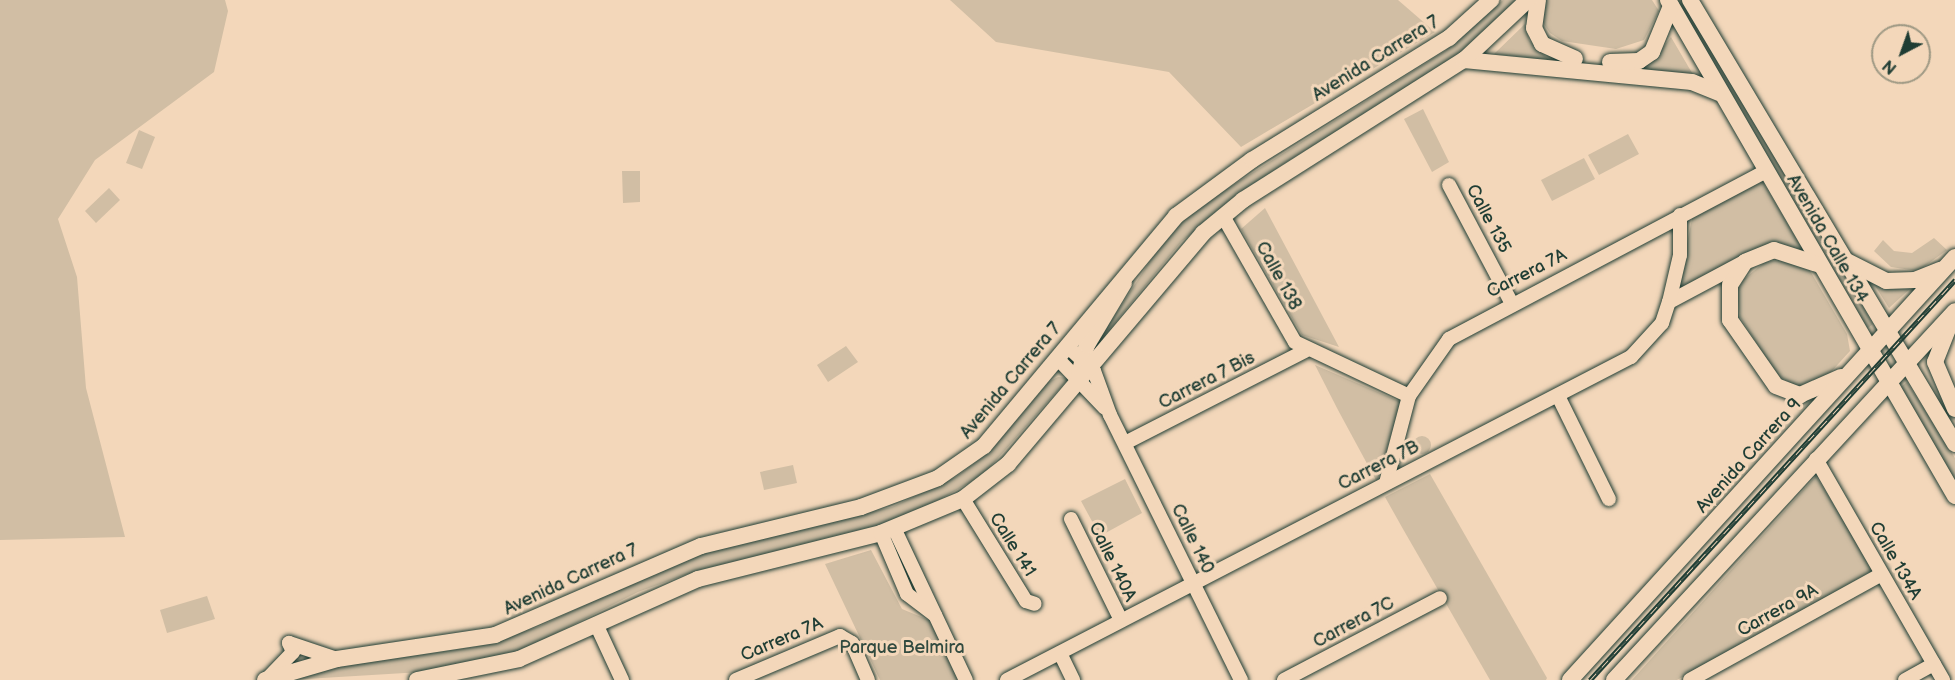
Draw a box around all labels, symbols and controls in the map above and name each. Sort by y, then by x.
street label: Avenida Carrera 7 [1309,11,1443,107]
north arrow [1871,24,1931,84]
text: N [1879,55,1901,78]
street label: Avenida Calle 134 [1781,171,1873,307]
street label: Calle 135 [1461,181,1515,257]
street label: Calle 138 [1250,238,1306,314]
street label: Carrera 7A [1483,245,1571,303]
street label: Avenida Carrera 7 [956,318,1066,444]
street label: Carrera 7 Bis [1155,347,1259,415]
street label: Avenida Carrera 9 [1692,394,1806,518]
street label: Carrera 7B [1335,436,1423,496]
street label: Calle 140 [1166,501,1218,577]
street label: Calle 141 [984,509,1040,581]
street label: Calle 134A [1864,518,1926,604]
street label: Calle 140A [1083,519,1141,605]
street label: Avenida Carrera 7 [500,539,642,621]
street label: Carrera 9A [1734,580,1822,642]
street label: Carrera 7C [1310,593,1398,653]
street label: Carrera 7A [738,613,826,667]
park label: Parque Belmira [839,637,965,659]

